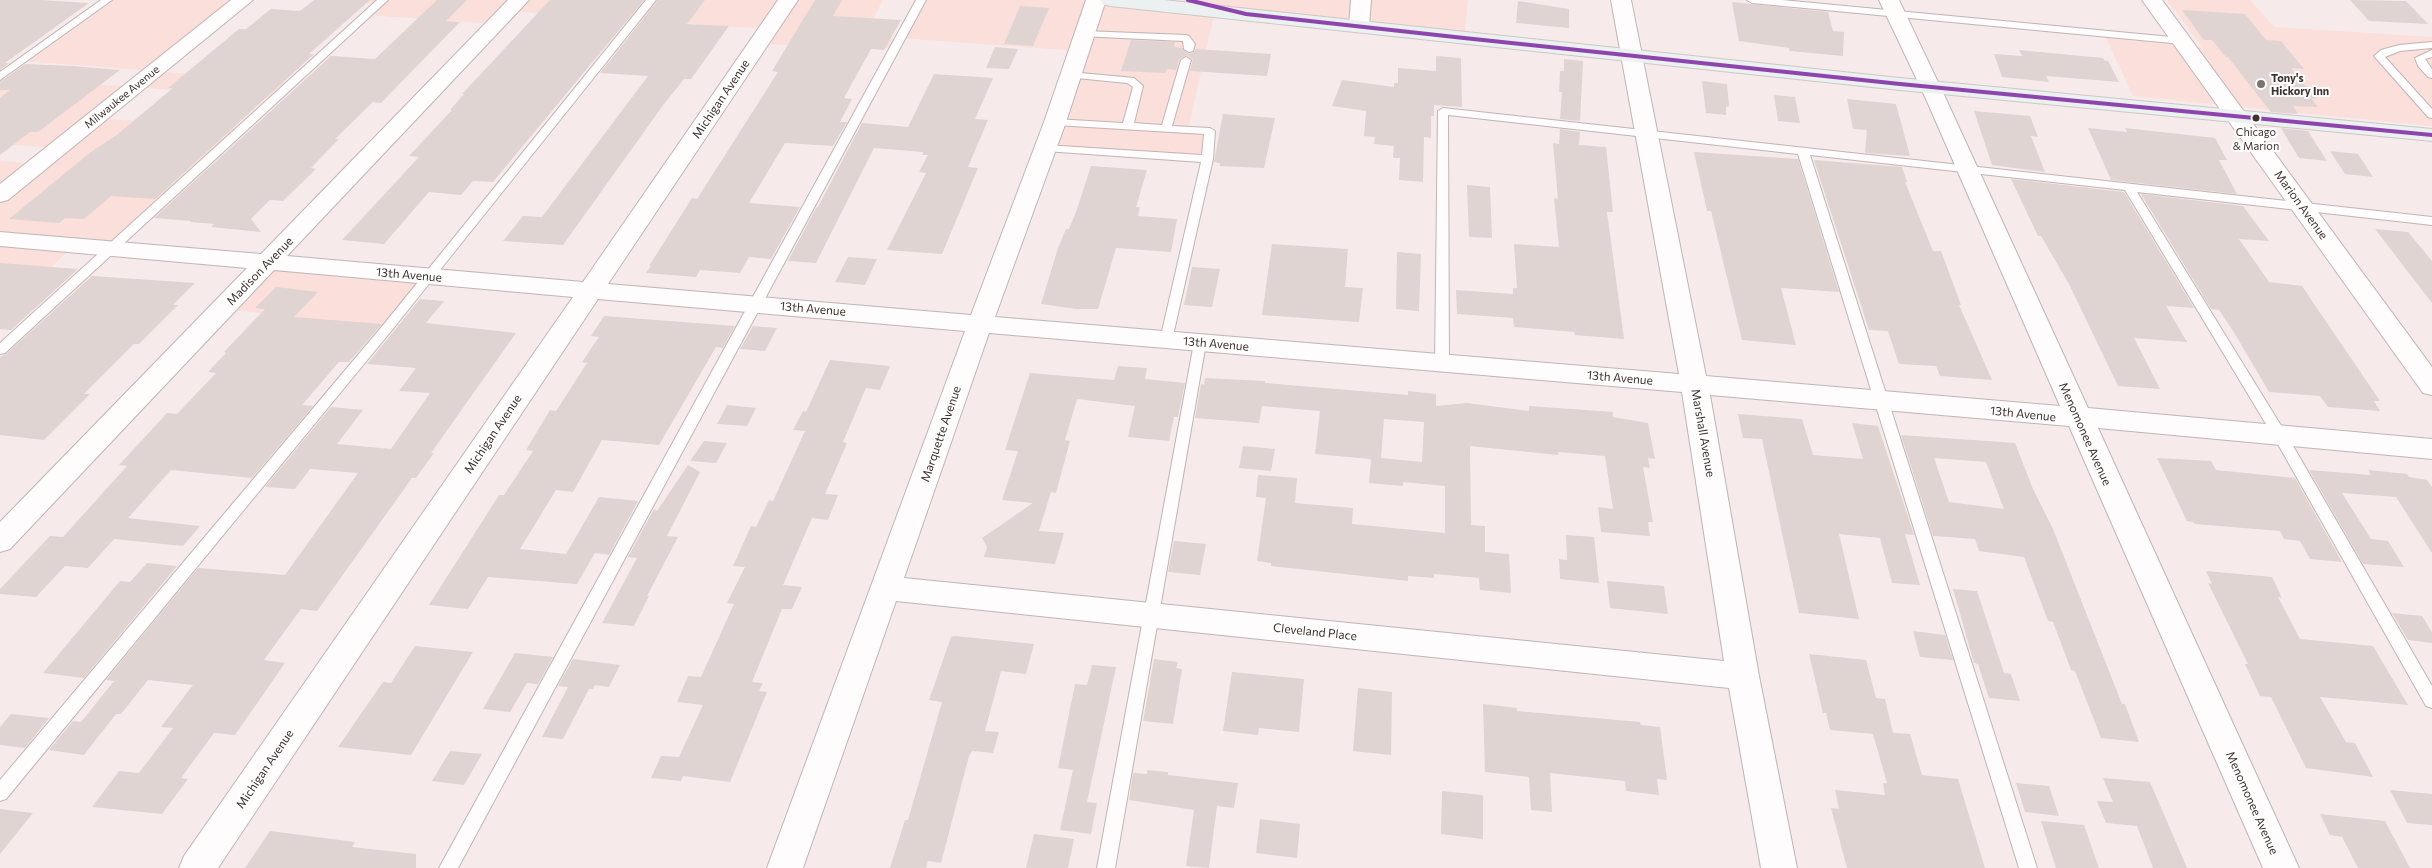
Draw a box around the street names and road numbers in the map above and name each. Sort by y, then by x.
street label: Michigan Avenue [689,57,753,141]
street label: Milwaukee Avenue [82,63,162,131]
street label: Marion Avenue [2271,168,2331,242]
street label: Madison Avenue [224,234,296,308]
street label: 13th Avenue [375,265,443,285]
street label: 13th Avenue [779,299,847,319]
street label: 13th Avenue [1182,334,1250,354]
street label: 13th Avenue [1586,368,1654,388]
street label: Menomonee Avenue [2056,380,2114,488]
street label: Marquette Avenue [918,384,964,484]
street label: Marshall Avenue [1688,388,1718,478]
street label: Michigan Avenue [461,392,525,476]
street label: 13th Avenue [1989,403,2057,425]
street label: Cleveland Place [1272,620,1358,644]
street label: Michigan Avenue [233,727,297,811]
street label: Menomonee Avenue [2223,749,2281,857]

